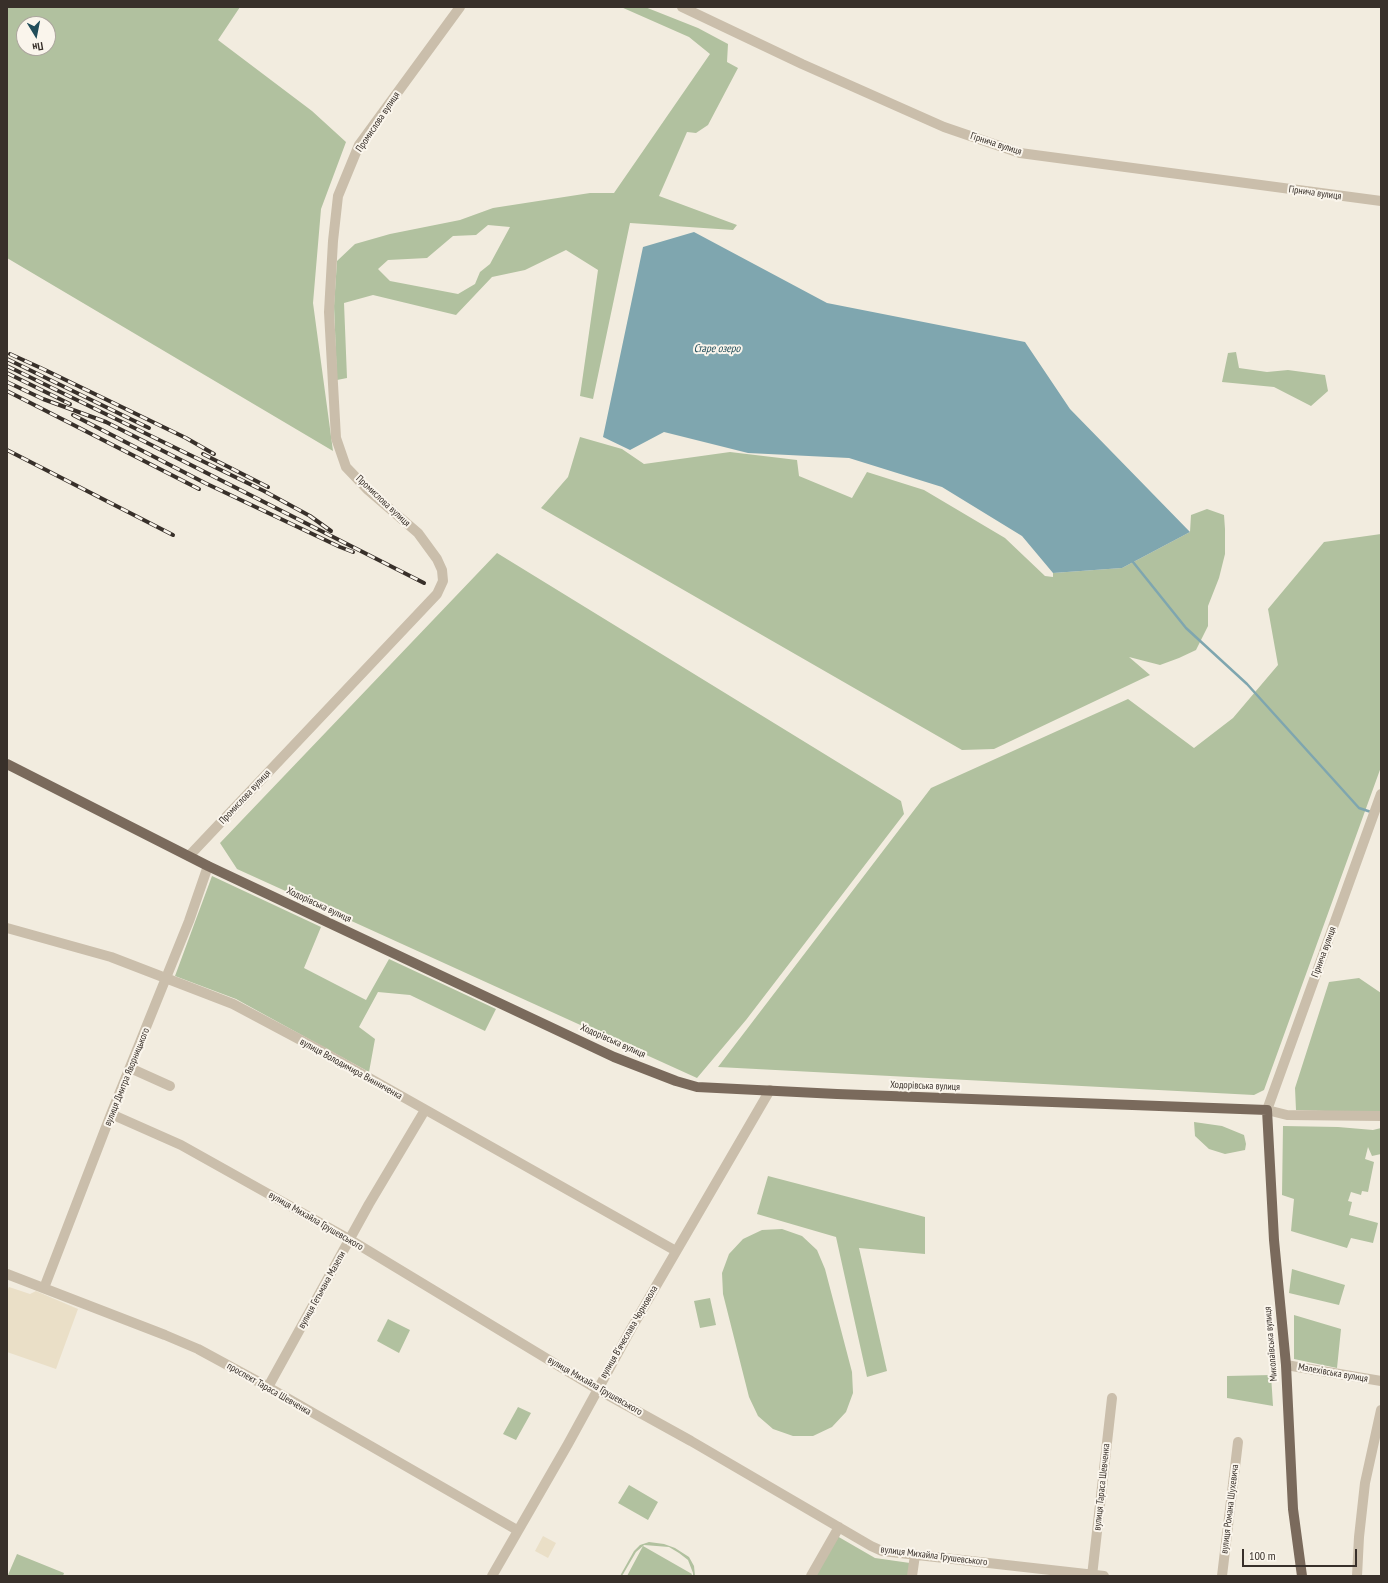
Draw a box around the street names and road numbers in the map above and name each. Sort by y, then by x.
street label: Промислова вулиця [353,90,403,154]
street label: Гірнича вулиця [969,130,1023,158]
street label: Гірнича вулиця [1288,183,1342,203]
street label: Промислова вулиця [353,473,413,529]
street label: Промислова вулиця [217,767,273,827]
street label: Ходорівська вулиця [285,885,353,925]
street label: Гірнича вулиця [1309,925,1339,979]
street label: Ходорівська вулиця [579,1021,647,1061]
street label: вулиця Дмитра Яворницького [102,1026,152,1128]
street label: вулиця Володимира Винниченка [298,1036,404,1102]
street label: Ходорівська вулиця [890,1079,960,1093]
street label: вулиця Михайла Грушевського [267,1189,365,1253]
street label: вулиця Гетьмана Мазепи [296,1249,348,1331]
street label: вулиця Вʼячеслава Чорновола [598,1283,660,1381]
street label: Миколаївська вулиця [1262,1306,1280,1382]
street label: вулиця Михайла Грушевського [546,1354,644,1418]
street label: проспект Тараса Шевченка [225,1360,313,1418]
street label: Малехівська вулиця [1297,1361,1369,1385]
street label: вулиця Тараса Шевченка [1091,1443,1113,1531]
street label: вулиця Романа Шухевича [1219,1464,1241,1554]
street label: вулиця Михайла Грушевського [880,1544,988,1568]

